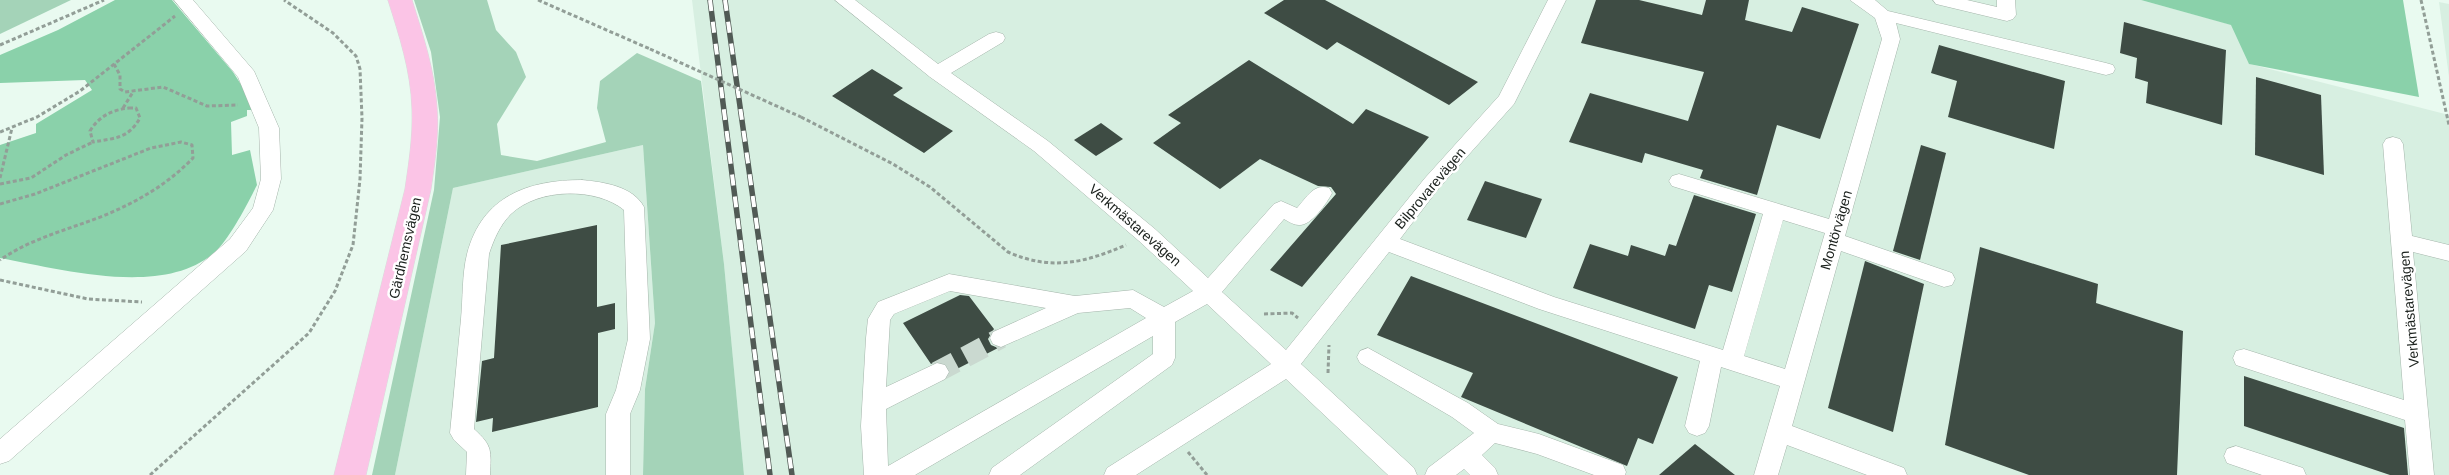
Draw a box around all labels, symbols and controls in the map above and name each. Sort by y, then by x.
street label: Bilprovarevägen [1391,144,1469,232]
street label: Verkmästarevägen [1086,181,1184,269]
street label: Montörvägen [1817,189,1855,271]
street label: Gärdhemsvägen [386,196,424,300]
street label: Verkmästarevägen [2396,250,2422,368]

